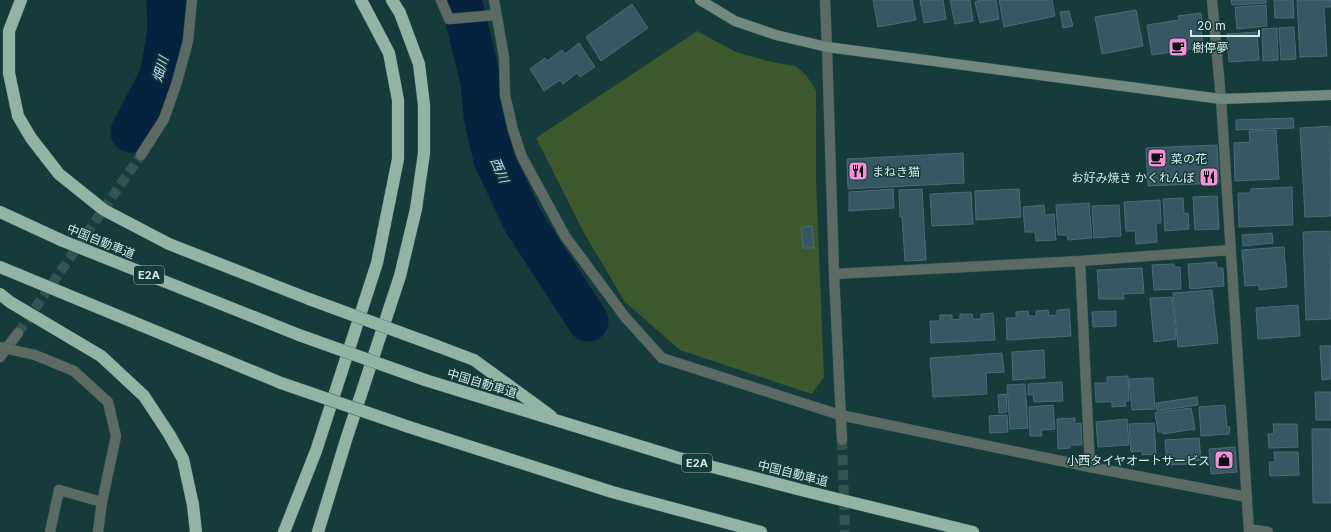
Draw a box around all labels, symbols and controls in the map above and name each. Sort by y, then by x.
scale bar [1191,12,1259,38]
text: 20 m [1197,18,1226,33]
cafe icon: 樹停夢 [1167,36,1189,58]
place label: 樹停夢 [1192,40,1228,55]
water label: 畑川 [149,52,172,84]
cafe icon: 菜の花 [1146,147,1168,169]
place label: 菜の花 [1171,151,1207,166]
water label: 西川 [488,155,513,187]
restaurant icon: まねき猫 [847,160,869,182]
place label: まねき猫 [872,164,920,179]
restaurant icon: お好み焼き かくれんぼ [1198,166,1220,188]
place label: お好み焼き かくれんぼ [1072,170,1195,185]
street label: 中国自動車道 [65,221,137,261]
road number: E2A [134,266,164,284]
street label: 中国自動車道 [445,365,519,401]
shop icon: 小西タイヤオートサービス [1213,449,1235,471]
place label: 小西タイヤオートサービス [1066,453,1210,468]
road number: E2A [682,454,712,472]
street label: 中国自動車道 [756,457,830,489]

